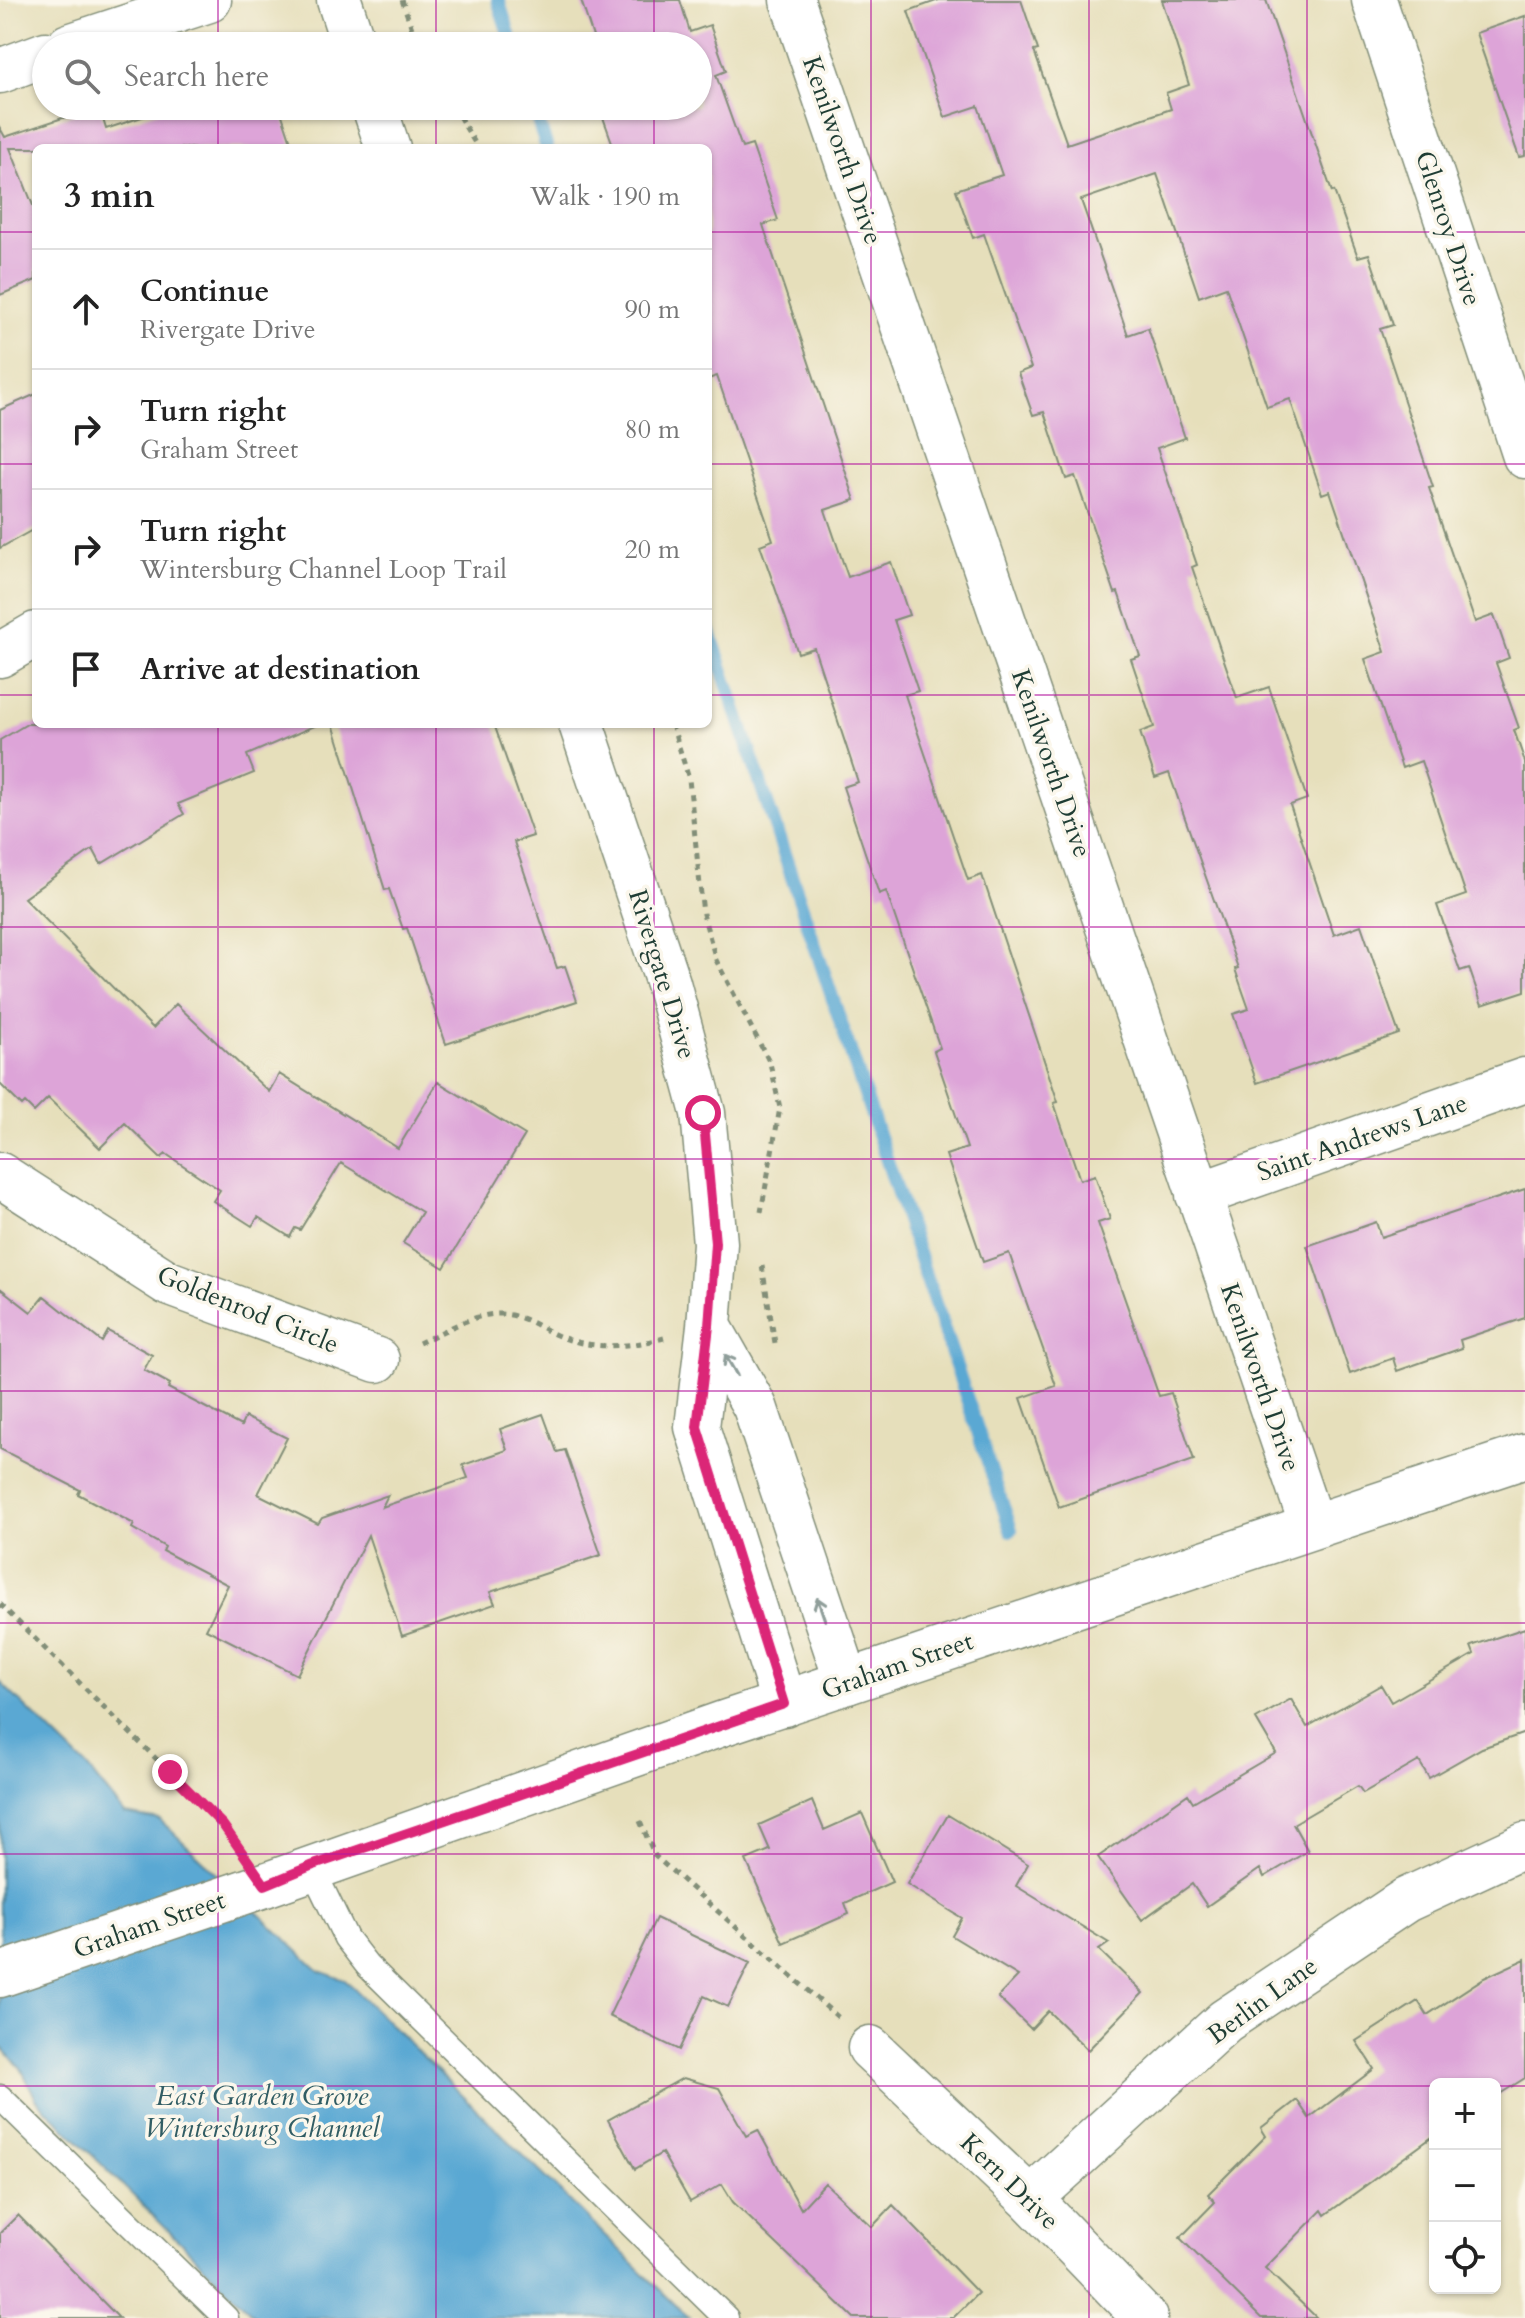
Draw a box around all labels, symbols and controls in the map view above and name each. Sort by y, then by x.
search box [32,32,712,120]
street label: Kenilworth Drive [794,52,891,249]
icon: search [60,54,104,98]
text: Search here [124,56,269,97]
street label: Glenroy Drive [1407,146,1490,310]
text: 3 min [64,173,155,219]
text: Walk · 190 m [530,179,680,214]
text: Continue [140,271,269,312]
icon: ahead [64,287,108,331]
text: 90 m [624,292,680,327]
text: Rivergate Drive [140,312,315,347]
text: Turn right [140,391,286,432]
icon: right [64,407,108,451]
text: 80 m [624,412,680,447]
text: Graham Street [140,432,298,467]
text: Turn right [140,511,286,552]
icon: right [64,527,108,571]
text: 20 m [624,532,680,567]
text: Wintersburg Channel Loop Trail [140,552,507,587]
icon: arrive [64,647,108,691]
text: Arrive at destination [140,649,420,690]
street label: Kenilworth Drive [1003,665,1100,862]
street label: Rivergate Drive [620,885,705,1063]
street label: Saint Andrews Lane [1252,1085,1472,1190]
route start [685,1095,721,1131]
street label: Goldenrod Circle [152,1257,344,1362]
street label: Kenilworth Drive [1212,1279,1309,1476]
one-way arrow [723,1354,738,1378]
one-way arrow [812,1597,827,1622]
street label: Graham Street [817,1623,978,1708]
route end [152,1754,188,1790]
street label: Graham Street [69,1882,230,1967]
street label: Berlin Lane [1200,1949,1324,2052]
water label: East Garden Grove Wintersburg Channel [144,2077,381,2147]
map controls [1429,2078,1501,2294]
button: + [1429,2078,1501,2150]
street label: Kern Drive [952,2125,1067,2237]
button: − [1429,2150,1501,2222]
button: locate [1429,2222,1501,2294]

